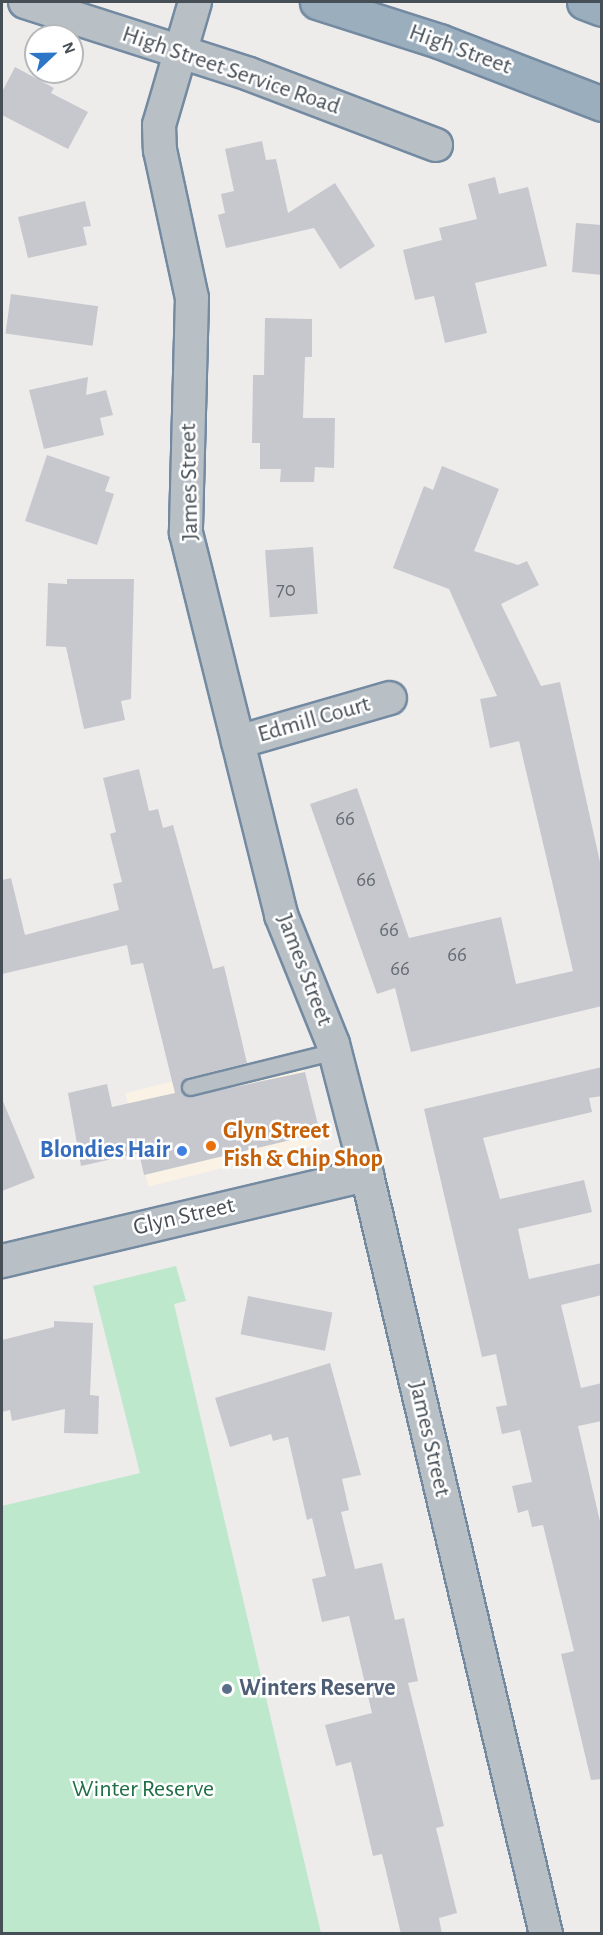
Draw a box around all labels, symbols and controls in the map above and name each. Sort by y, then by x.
street label: High Street [405,18,515,82]
street label: High Street Service Road [118,20,344,122]
north arrow [24,24,84,84]
text: N [59,40,78,56]
street label: James Street [175,423,205,541]
house number: 70 [276,577,296,603]
street label: Edmill Court [255,690,373,750]
house number: 66 [335,806,355,832]
house number: 66 [356,867,376,893]
street label: James Street [270,910,338,1030]
house number: 66 [379,917,399,943]
house number: 66 [447,942,467,968]
house number: 66 [390,956,410,982]
place label: Glyn Street Fish & Chip Shop [223,1118,383,1174]
place label: Blondies Hair [40,1137,170,1165]
marker: Glyn Street Fish & Chip Shop [204,1139,218,1153]
marker: Blondies Hair [175,1144,189,1158]
street label: Glyn Street [131,1191,237,1243]
street label: James Street [402,1379,456,1499]
place label: Winters Reserve [239,1675,396,1703]
marker: Winters Reserve [220,1682,234,1696]
park label: Winter Reserve [72,1776,214,1804]

